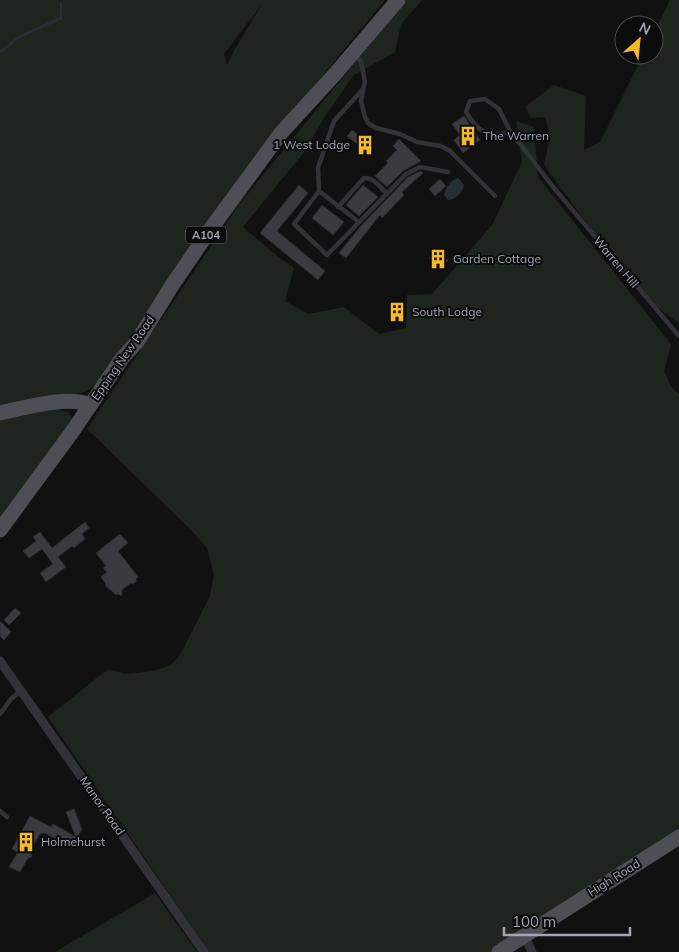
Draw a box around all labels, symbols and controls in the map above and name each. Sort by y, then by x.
north arrow [614,15,664,65]
text: N [636,18,654,39]
building icon: The Warren [457,125,479,147]
place label: The Warren [483,128,549,143]
building icon: 1 West Lodge [354,134,376,156]
place label: 1 West Lodge [273,137,350,152]
road number: A104 [186,226,226,244]
street label: Warren Hill [590,233,642,291]
building icon: Garden Cottage [427,248,449,270]
place label: Garden Cottage [453,251,541,266]
building icon: South Lodge [386,301,408,323]
place label: South Lodge [412,304,482,319]
street label: Epping New Road [88,312,157,403]
street label: Manor Road [77,773,128,838]
building icon: Holmehurst [15,831,37,853]
place label: Holmehurst [41,834,105,849]
street label: High Road [585,856,643,900]
scale bar [504,904,630,936]
text: 100 m [512,912,556,931]

